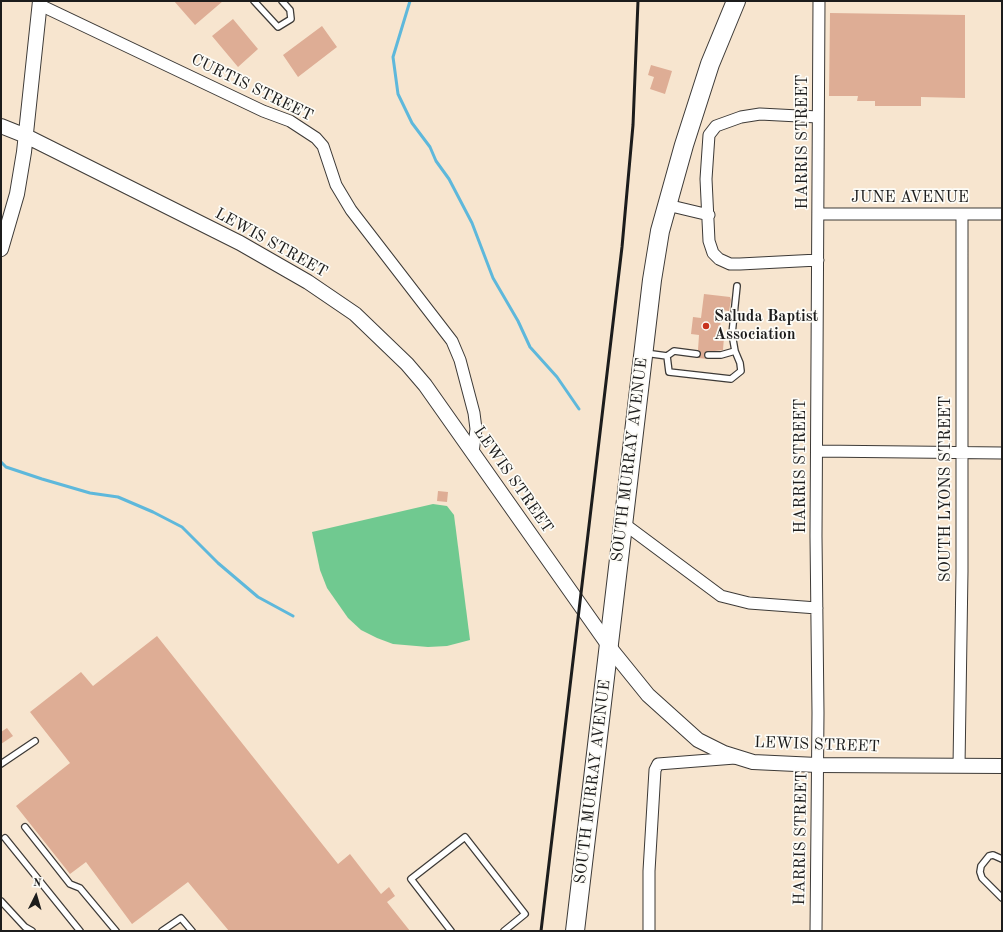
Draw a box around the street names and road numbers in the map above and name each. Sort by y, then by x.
street label: CURTIS STREET [188,50,316,126]
street label: HARRIS STREET [793,75,813,209]
street label: JUNE AVENUE [851,188,969,208]
street label: LEWIS STREET [211,204,331,282]
street label: SOUTH MURRAY AVENUE [608,357,652,563]
street label: SOUTH LYONS STREET [936,396,956,582]
street label: HARRIS STREET [791,399,811,533]
street label: LEWIS STREET [469,423,557,537]
street label: SOUTH MURRAY AVENUE [571,679,615,885]
street label: LEWIS STREET [754,733,880,757]
street label: HARRIS STREET [790,770,812,906]

